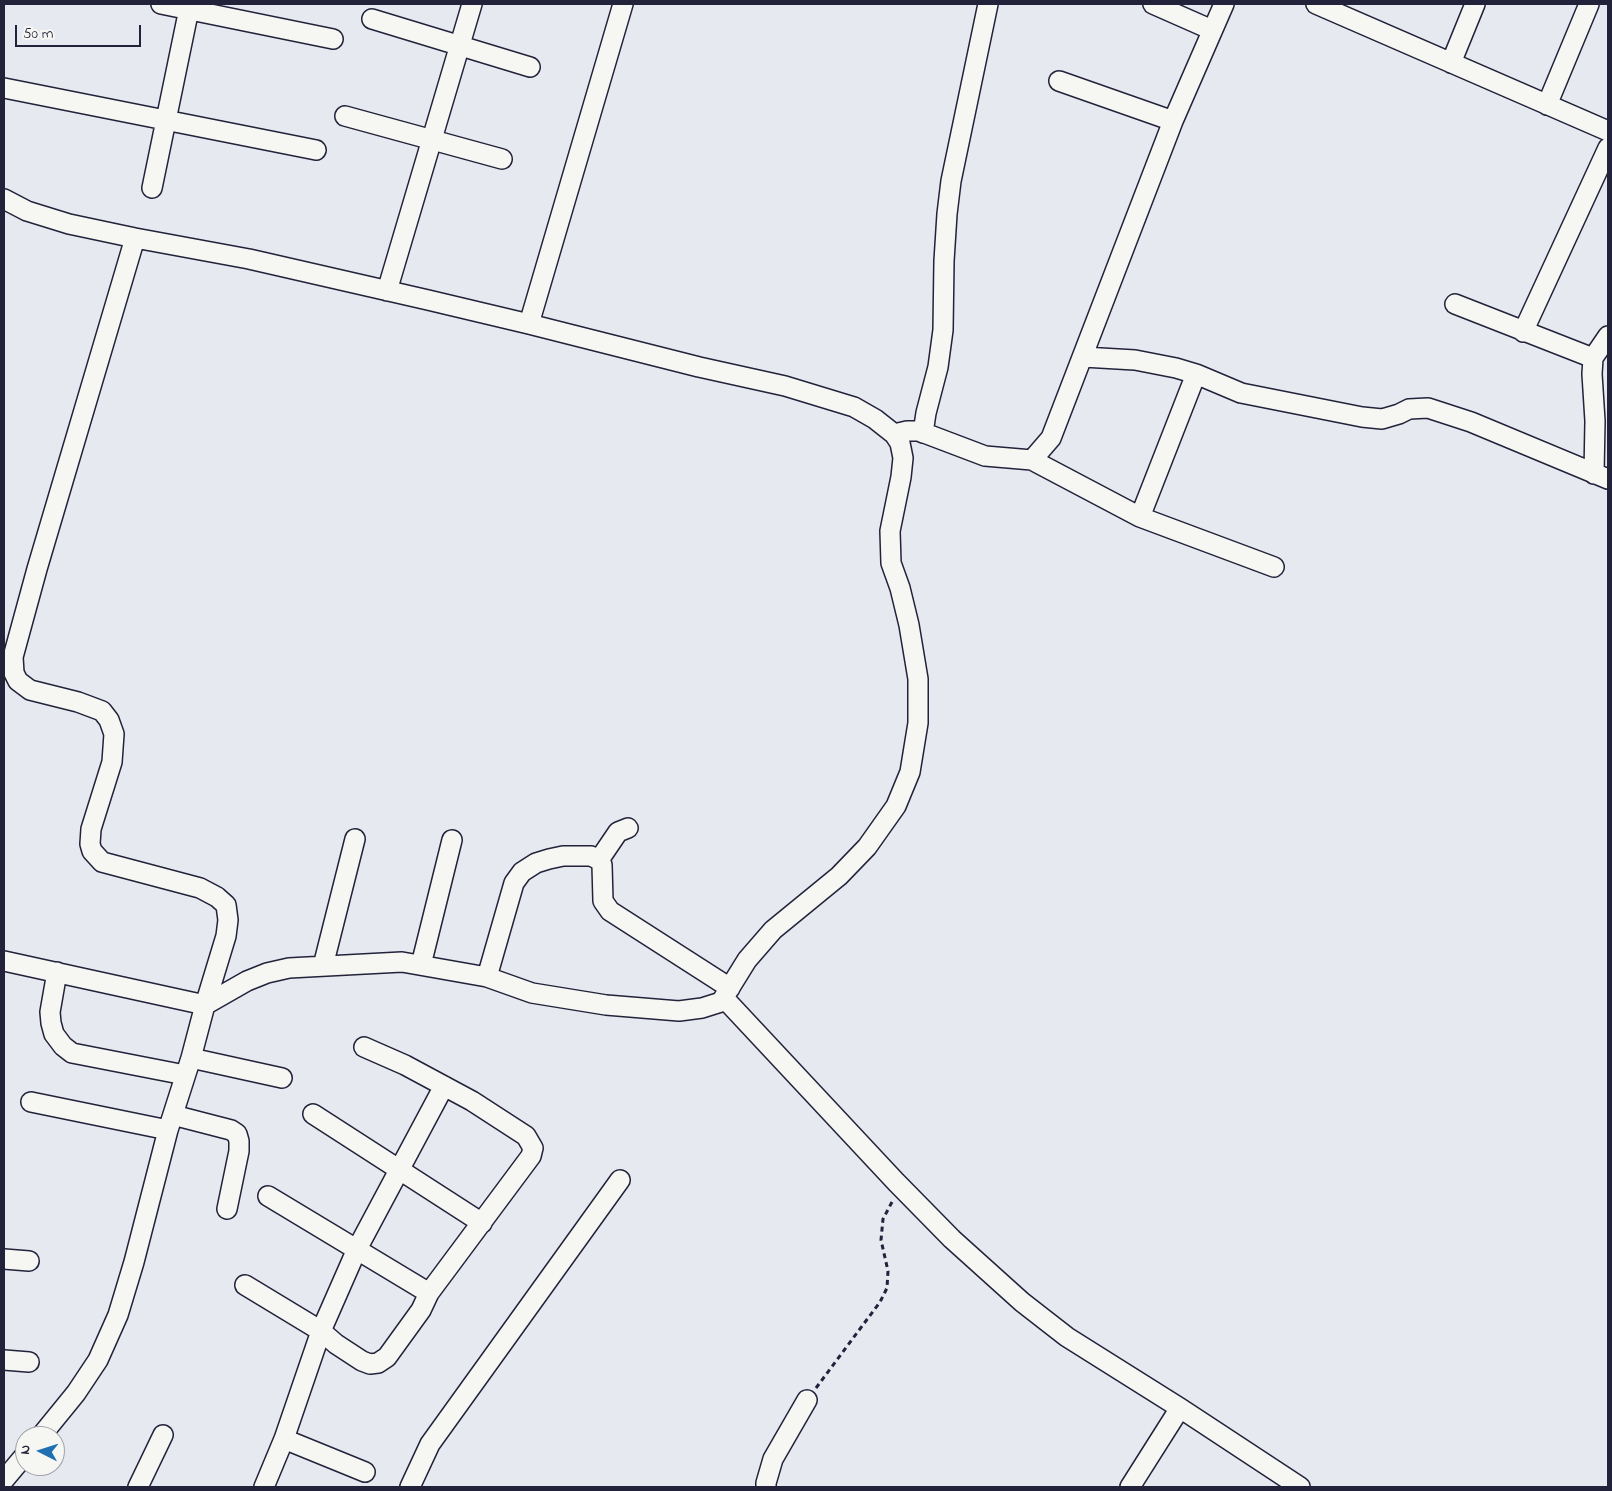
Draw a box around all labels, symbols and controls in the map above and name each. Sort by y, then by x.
scale bar [18,15,144,47]
text: 50 m [23,23,53,45]
north arrow [15,1426,65,1476]
text: N [15,1444,36,1455]

